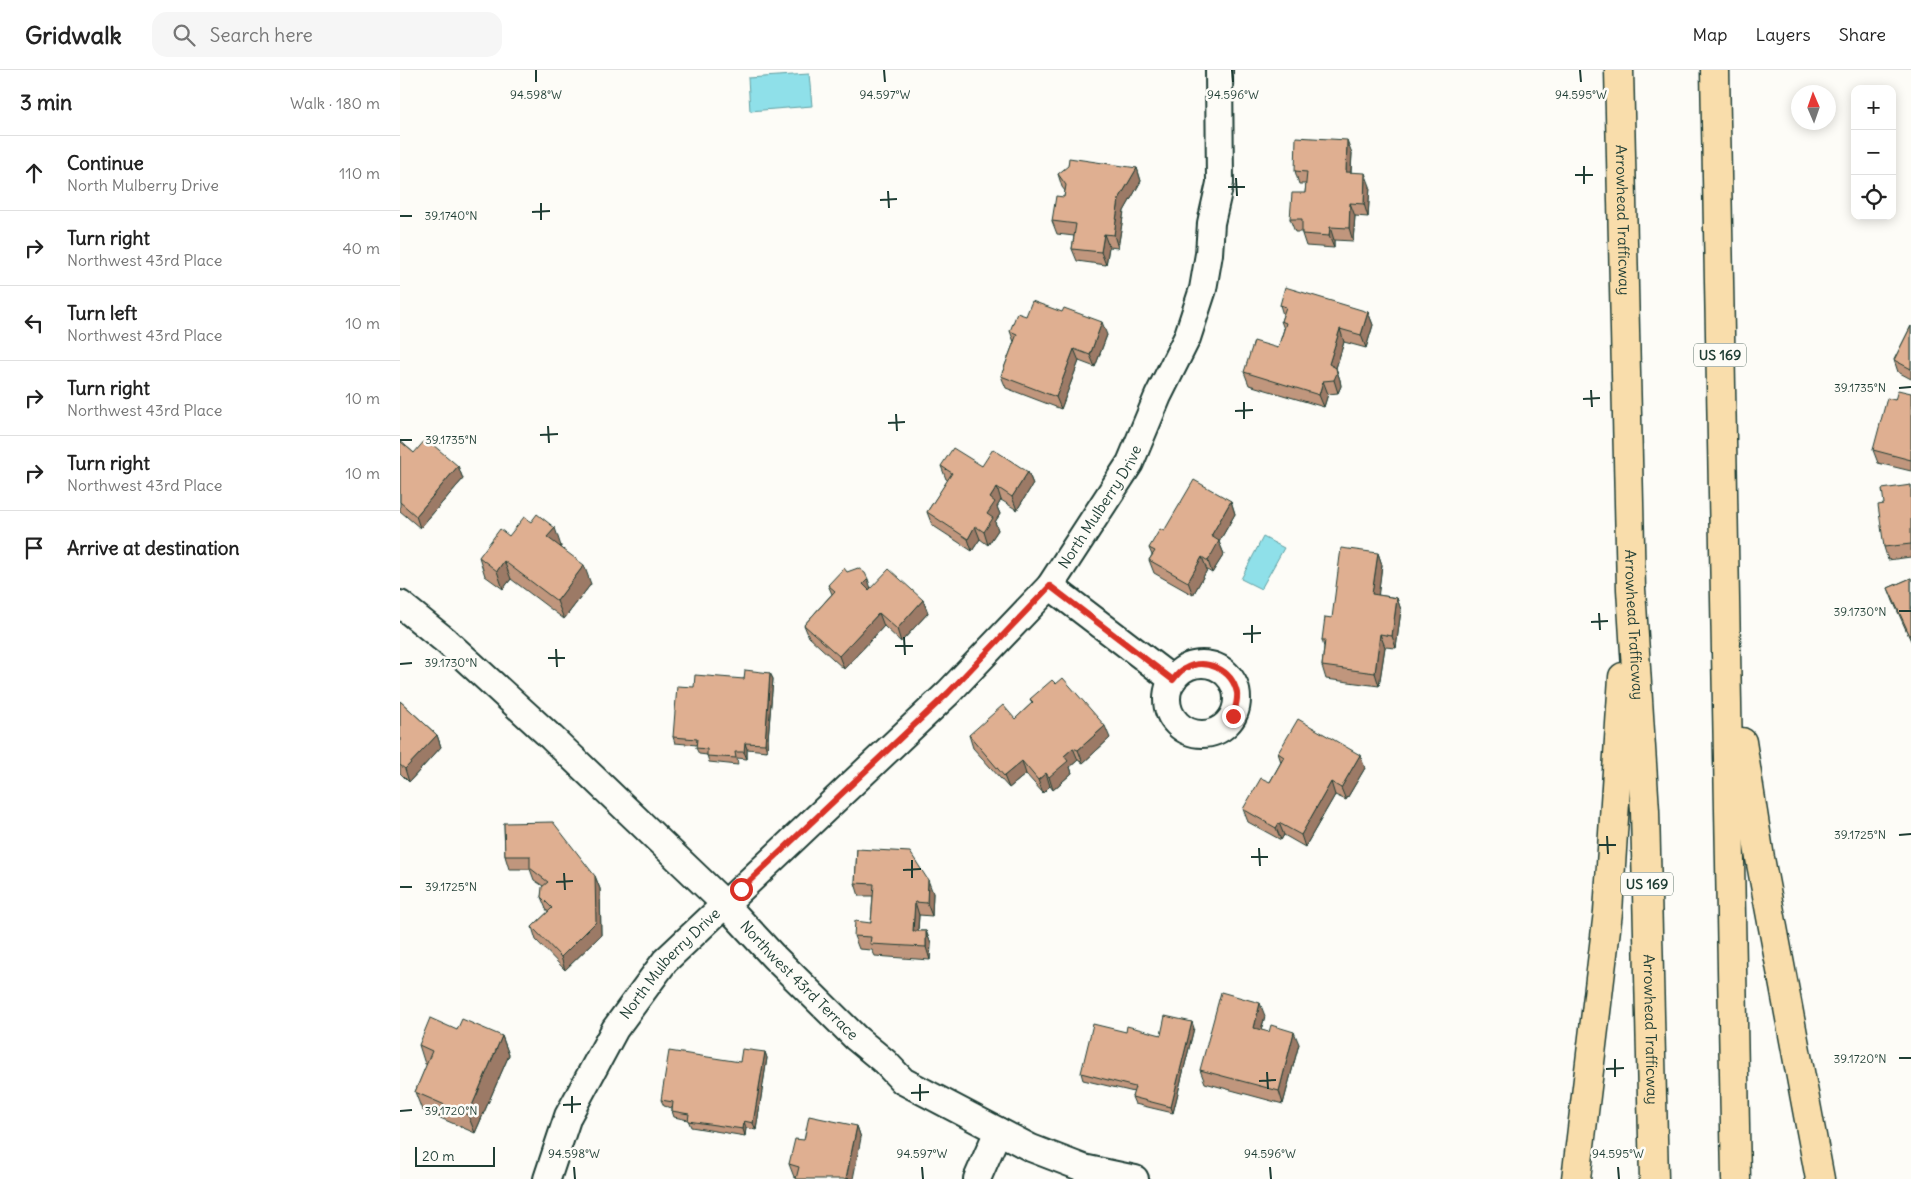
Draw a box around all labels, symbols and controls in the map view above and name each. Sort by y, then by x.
search box [152,12,502,57]
text: Gridwalk [25,20,122,50]
icon: search [170,21,198,49]
text: Search here [210,23,313,47]
text: Map [1692,23,1727,46]
text: Layers [1755,23,1811,46]
text: Share [1839,23,1886,46]
north arrow [1791,85,1836,130]
map controls [1851,85,1896,220]
button: + [1851,85,1896,130]
text: 94.598°W [510,87,562,102]
text: 94.597°W [860,87,911,102]
text: 94.596°W [1207,87,1259,102]
text: 94.595°W [1555,87,1607,102]
text: 3 min [20,89,72,116]
text: Walk · 180 m [290,93,380,113]
button: − [1851,130,1896,175]
street label: Arrowhead Trafficway [1612,144,1634,295]
text: Continue [67,151,144,175]
icon: ahead [20,159,48,187]
text: 110 m [339,163,380,183]
text: North Mulberry Drive [67,175,219,195]
button: locate [1851,175,1896,220]
text: 39.1740°N [425,208,477,223]
text: Turn right [67,226,150,250]
icon: right [20,234,48,262]
text: 40 m [342,238,380,258]
text: Northwest 43rd Place [67,250,222,270]
text: Turn left [67,301,137,325]
icon: left [20,309,48,337]
text: 10 m [345,313,380,333]
text: Northwest 43rd Place [67,325,222,345]
road number: US 169 [1694,344,1746,366]
text: Turn right [67,376,150,400]
text: 39.1735°N [1834,380,1886,395]
icon: right [20,384,48,412]
text: 10 m [345,388,380,408]
text: Northwest 43rd Place [67,400,222,420]
text: 39.1735°N [425,432,477,447]
street label: North Mulberry Drive [1054,442,1145,572]
text: Turn right [67,451,150,475]
icon: right [20,459,48,487]
text: 10 m [345,463,380,483]
text: Northwest 43rd Place [67,475,222,495]
icon: arrive [20,534,48,562]
text: Arrive at destination [67,536,240,560]
street label: Arrowhead Trafficway [1621,549,1648,701]
text: 39.1730°N [1833,604,1887,619]
text: 39.1730°N [424,655,478,670]
route end [1222,705,1245,728]
text: 39.1725°N [1834,827,1886,842]
road number: US 169 [1621,872,1673,896]
route start [730,878,753,901]
text: 39.1725°N [425,879,477,894]
street label: North Mulberry Drive [615,904,724,1023]
street label: Northwest 43rd Terrace [736,917,862,1044]
street label: Arrowhead Trafficway [1640,954,1662,1105]
text: 39.1720°N [1834,1051,1886,1066]
text: 39.1720°N [425,1103,477,1118]
scale bar [415,1144,495,1167]
text: 94.598°W [548,1146,600,1161]
text: 94.597°W [897,1146,948,1161]
text: 94.596°W [1244,1146,1296,1161]
text: 94.595°W [1592,1146,1644,1161]
text: 20 m [422,1147,455,1165]

